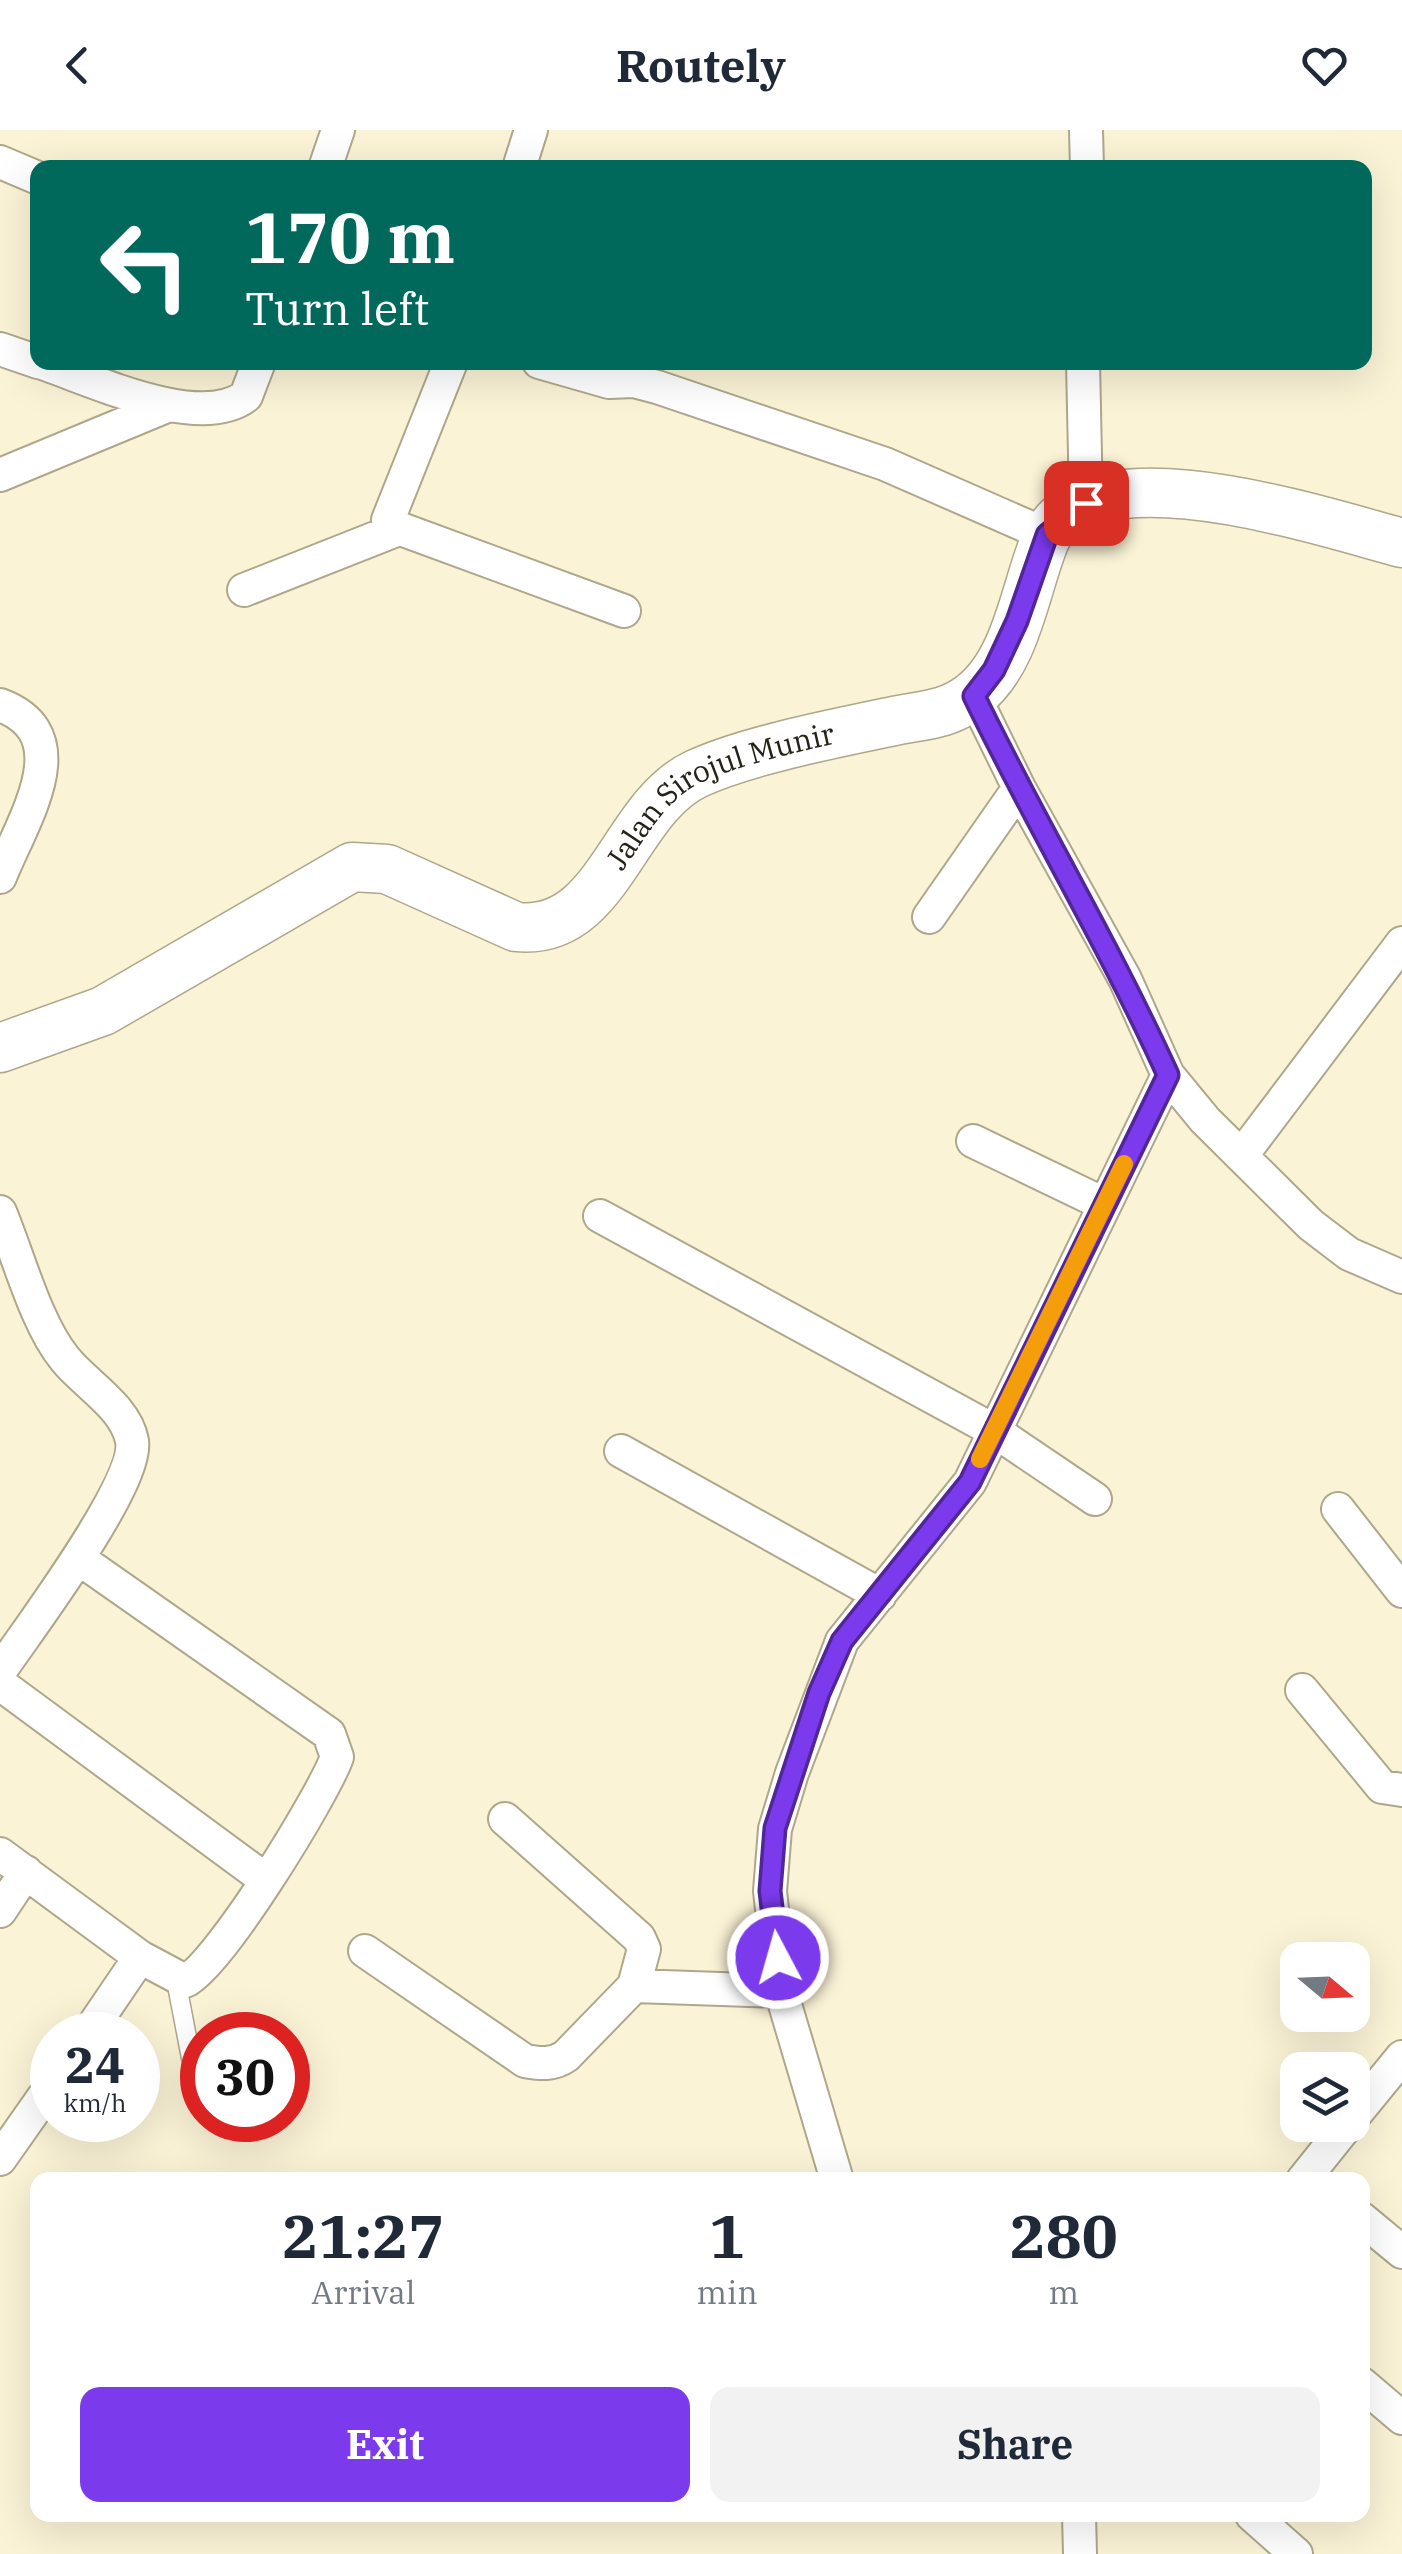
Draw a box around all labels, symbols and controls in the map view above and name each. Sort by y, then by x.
text: Routely [616,36,786,94]
icon: back [50,38,105,93]
icon: heart [1297,38,1352,93]
text: 170 m [245,191,455,282]
icon: left [80,200,210,330]
text: Turn left [245,279,429,337]
pin [1044,461,1129,546]
icon: arrive [1059,476,1114,531]
street label: Jalan Sirojul Munir [596,713,838,876]
position arrow [726,1906,830,2010]
north arrow [1280,1942,1370,2032]
map controls [1280,1942,1370,2142]
speed limit sign: 30 [180,2012,310,2142]
text: 24 [65,2032,125,2097]
button: layers [1280,2052,1370,2142]
text: km/h [63,2086,127,2119]
text: 21:27 [282,2196,444,2275]
text: 1 [709,2196,745,2275]
text: 280 [1010,2196,1118,2275]
text: Arrival [311,2271,415,2313]
text: min [697,2271,758,2313]
text: m [1049,2271,1079,2313]
button: Exit [80,2387,690,2502]
button: Share [710,2387,1320,2502]

